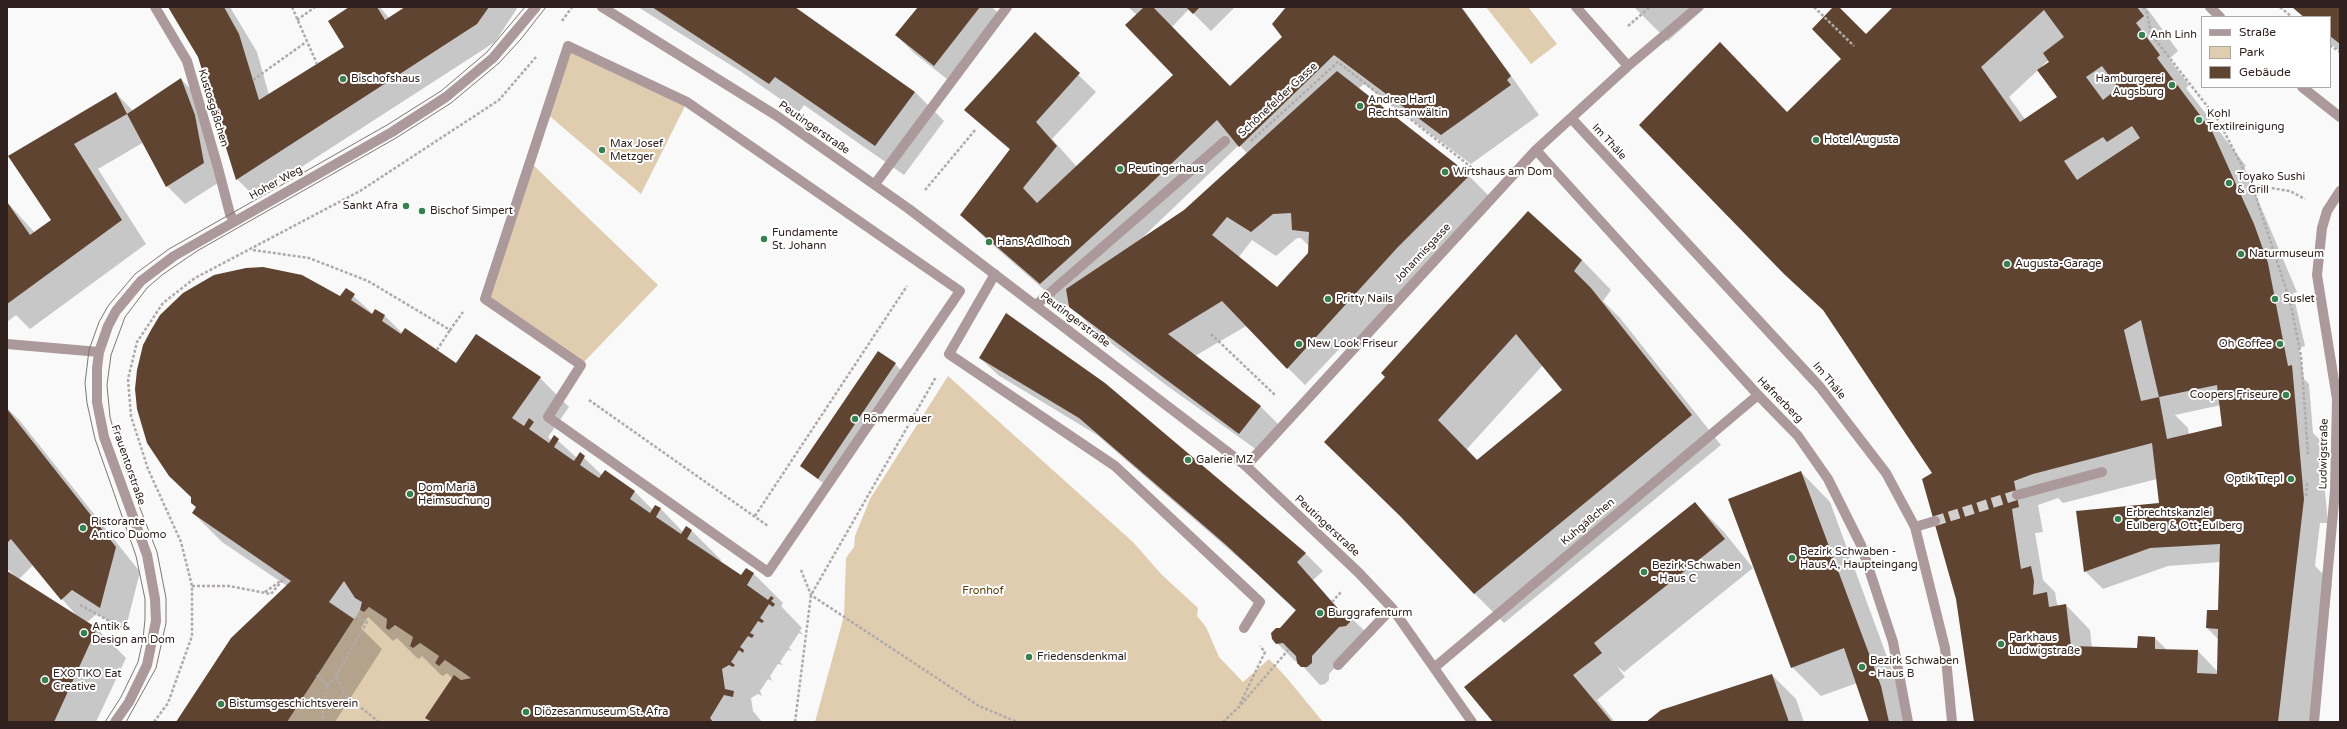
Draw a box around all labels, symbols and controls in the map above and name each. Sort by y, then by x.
legend [2201,16,2331,88]
text: Straße [2239,25,2276,39]
place label: Anh Linh [2150,28,2197,42]
marker: Anh Linh [2137,30,2147,40]
text: Park [2239,45,2265,59]
street label: Schönefelder Gasse [1236,60,1320,140]
text: Gebäude [2239,65,2291,79]
street label: Kustosgäßchen [195,67,231,149]
place label: Bischofshaus [351,72,420,86]
place label: Hamburgerei Augsburg [2096,72,2164,98]
marker: Bischofshaus [338,74,348,84]
marker: Hamburgerei Augsburg [2167,80,2177,90]
place label: Andrea Hartl Rechtsanwältin [1368,93,1448,119]
street label: Peutingerstraße [776,99,852,157]
marker: Andrea Hartl Rechtsanwältin [1355,101,1365,111]
place label: Kohl Textilreinigung [2207,107,2285,133]
marker: Kohl Textilreinigung [2194,115,2204,125]
street label: Im Thäle [1589,121,1629,163]
place label: Hotel Augusta [1824,133,1899,147]
marker: Hotel Augusta [1811,135,1821,145]
place label: Max Josef Metzger [610,137,663,163]
marker: Max Josef Metzger [597,145,607,155]
place label: Peutingerhaus [1128,162,1204,176]
street label: Hoher Weg [247,163,305,203]
marker: Peutingerhaus [1115,164,1125,174]
place label: Wirtshaus am Dom [1453,165,1552,179]
marker: Wirtshaus am Dom [1440,167,1450,177]
place label: Toyako Sushi & Grill [2237,170,2305,196]
marker: Toyako Sushi & Grill [2224,178,2234,188]
place label: Sankt Afra [343,199,398,213]
marker: Sankt Afra [401,201,411,211]
place label: Bischof Simpert [430,204,513,218]
marker: Bischof Simpert [417,206,427,216]
street label: Johannisgasse [1392,221,1454,285]
place label: Fundamente St. Johann [772,226,838,252]
marker: Fundamente St. Johann [759,234,769,244]
place label: Hans Adlhoch [997,235,1070,249]
marker: Hans Adlhoch [984,237,994,247]
place label: Naturmuseum [2249,247,2324,261]
marker: Naturmuseum [2236,249,2246,259]
place label: Augusta-Garage [2015,257,2102,271]
marker: Augusta-Garage [2002,259,2012,269]
street label: Peutingerstraße [1038,289,1112,351]
place label: Pritty Nails [1336,292,1393,306]
place label: Suslet [2283,292,2315,306]
marker: Pritty Nails [1323,294,1333,304]
marker: Suslet [2270,294,2280,304]
place label: New Look Friseur [1307,337,1398,351]
place label: Oh Coffee [2219,337,2272,351]
marker: New Look Friseur [1294,339,1304,349]
marker: Oh Coffee [2275,339,2285,349]
street label: Im Thäle [1810,360,1848,402]
street label: Hafnerberg [1754,374,1806,426]
place label: Coopers Friseure [2190,388,2278,402]
marker: Coopers Friseure [2281,390,2291,400]
place label: Römermauer [863,412,931,426]
marker: Römermauer [850,414,860,424]
street label: Ludwigstraße [2317,418,2331,490]
street label: Frauentorstraße [108,423,148,507]
place label: Galerie MZ [1196,453,1253,467]
marker: Galerie MZ [1183,455,1193,465]
place label: Optik Trepl [2225,472,2283,486]
marker: Optik Trepl [2286,474,2296,484]
place label: Dom Mariä Heimsuchung [418,481,490,507]
marker: Dom Mariä Heimsuchung [405,489,415,499]
street label: Peutingerstraße [1292,493,1362,559]
street label: Kuhgäßchen [1558,496,1618,548]
place label: Erbrechtskanzlei Eulberg & Ott-Eulberg [2126,506,2243,532]
marker: Erbrechtskanzlei Eulberg & Ott-Eulberg [2113,514,2123,524]
place label: Ristorante Antico Duomo [91,515,166,541]
marker: Ristorante Antico Duomo [78,523,88,533]
place label: Bezirk Schwaben - Haus A, Haupteingang [1800,545,1918,571]
marker: Bezirk Schwaben - Haus A, Haupteingang [1787,553,1797,563]
place label: Bezirk Schwaben - Haus C [1652,559,1741,585]
marker: Bezirk Schwaben - Haus C [1639,567,1649,577]
park label: Fronhof [962,584,1004,598]
place label: Burggrafenturm [1328,606,1412,620]
marker: Burggrafenturm [1315,608,1325,618]
place label: Antik & Design am Dom [92,620,175,646]
marker: Antik & Design am Dom [79,628,89,638]
place label: Parkhaus Ludwigstraße [2009,631,2080,657]
marker: Parkhaus Ludwigstraße [1996,639,2006,649]
place label: Friedensdenkmal [1037,650,1127,664]
marker: Friedensdenkmal [1024,652,1034,662]
place label: Bezirk Schwaben - Haus B [1870,654,1959,680]
marker: Bezirk Schwaben - Haus B [1857,662,1867,672]
place label: EXOTIKO Eat Creative [53,667,122,693]
marker: EXOTIKO Eat Creative [40,675,50,685]
place label: Bistumsgeschichtsverein [229,697,358,711]
marker: Bistumsgeschichtsverein [216,699,226,709]
place label: Diözesanmuseum St. Afra [534,705,668,719]
marker: Diözesanmuseum St. Afra [521,707,531,717]

